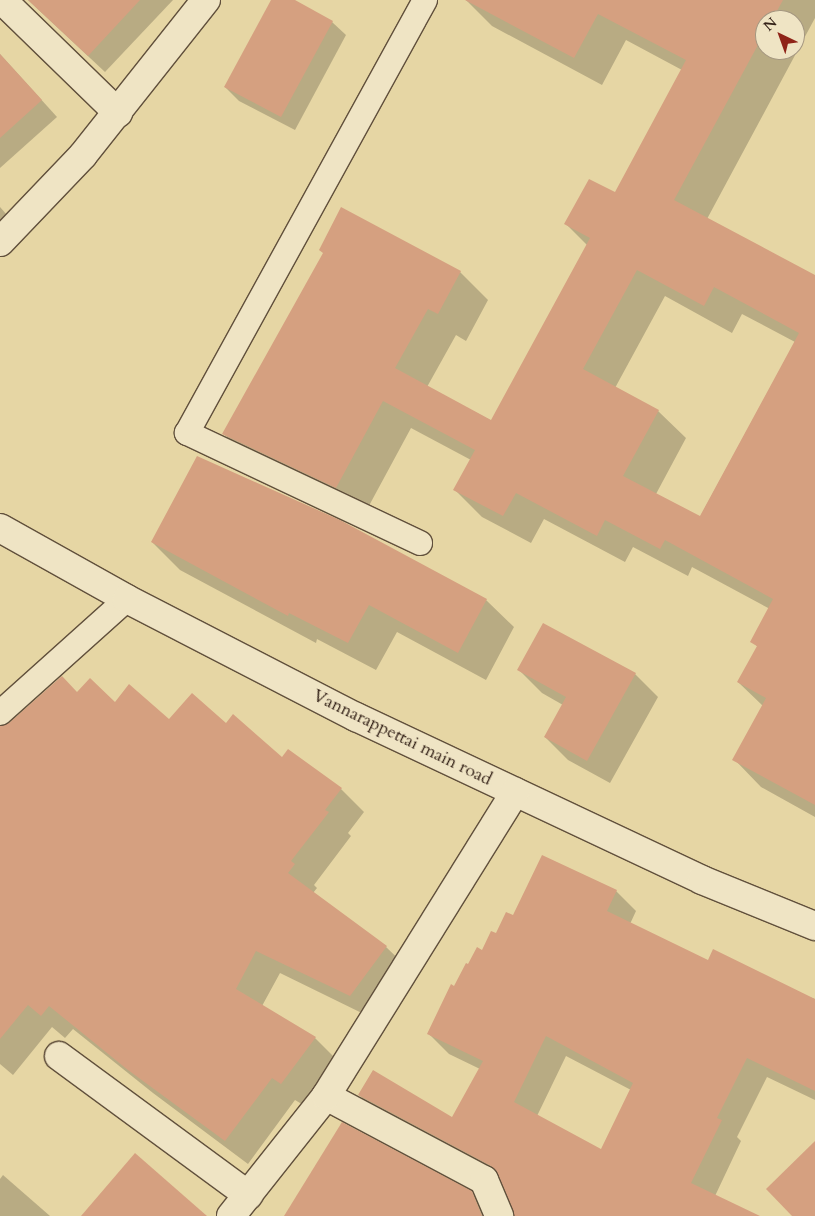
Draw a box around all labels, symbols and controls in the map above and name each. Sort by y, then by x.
north arrow [755,10,805,60]
text: N [759,13,781,35]
street label: Vannarappettai main road [309,685,495,791]

